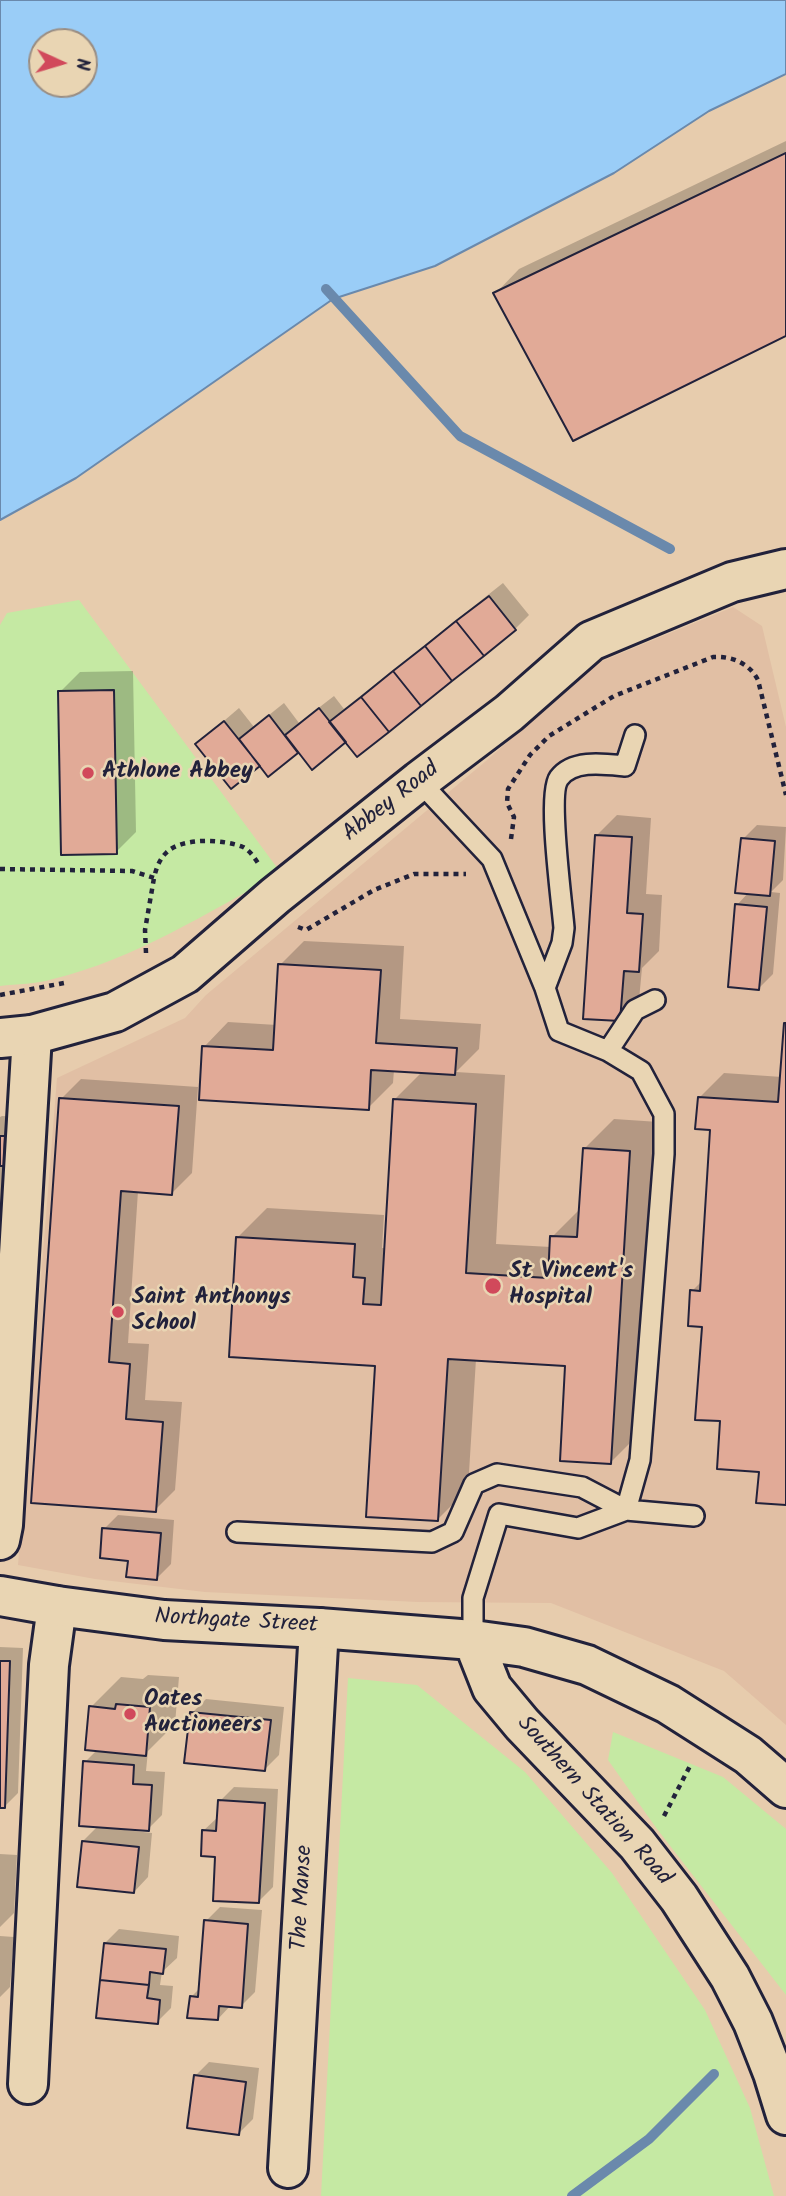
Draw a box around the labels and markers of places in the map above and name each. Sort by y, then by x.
place label: Athlone Abbey [102,759,253,787]
marker: Athlone Abbey [80,765,96,781]
place label: St Vincent's Hospital [509,1259,633,1313]
marker: St Vincent's Hospital [483,1276,503,1296]
place label: Saint Anthonys School [132,1285,291,1339]
marker: Saint Anthonys School [110,1304,126,1320]
place label: Oates Auctioneers [144,1687,262,1741]
marker: Oates Auctioneers [122,1706,138,1722]

